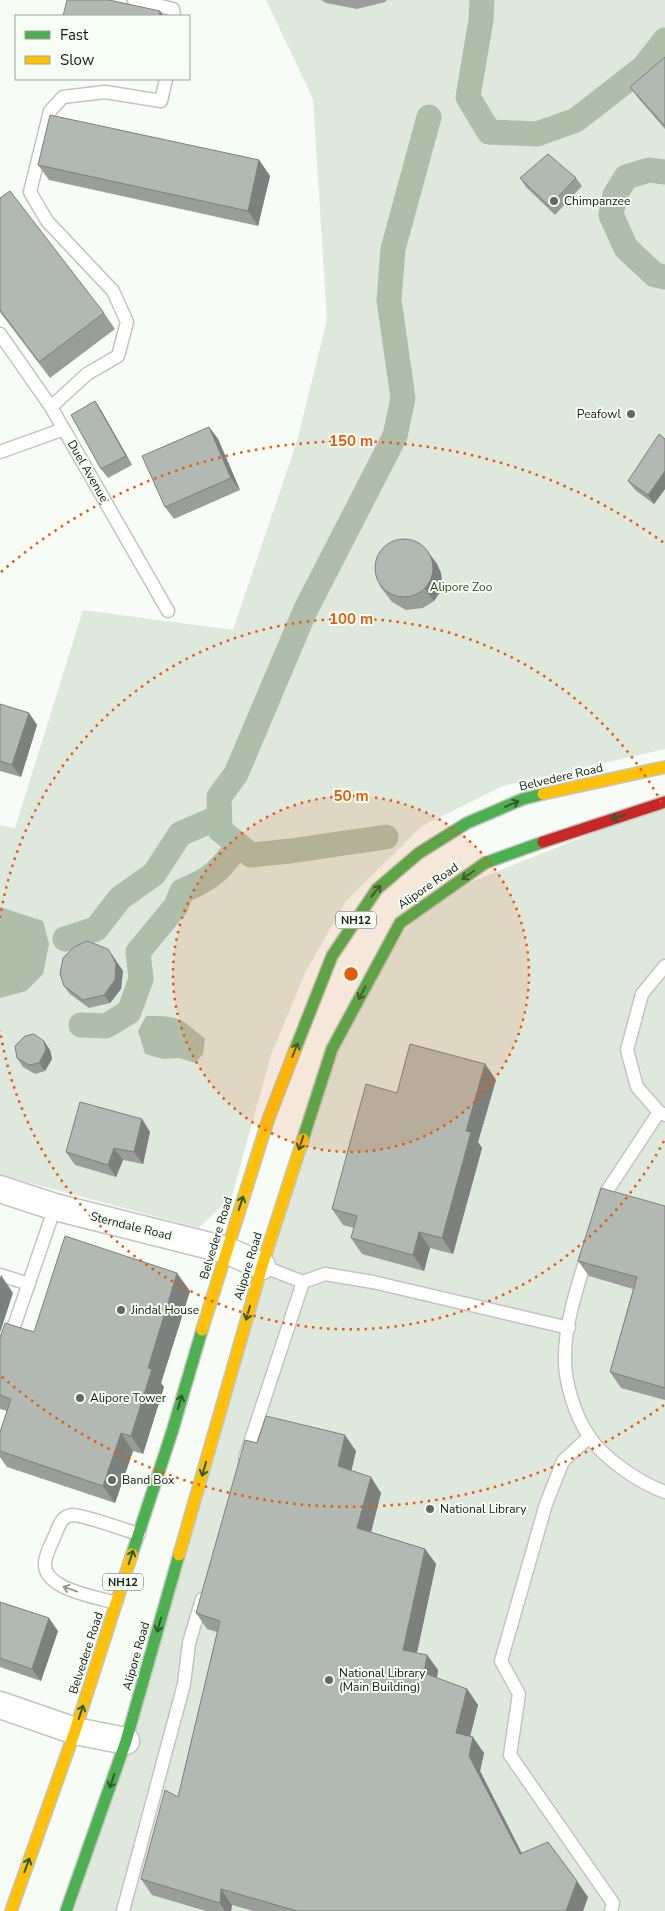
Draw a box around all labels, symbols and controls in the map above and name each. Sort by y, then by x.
legend [15,15,190,80]
text: Fast [60,25,89,45]
text: Slow [60,50,95,70]
place label: Chimpanzee [564,193,630,209]
marker: Chimpanzee [548,195,560,207]
place label: Peafowl [577,406,621,422]
marker: Peafowl [625,408,637,420]
text: 150 m [329,431,373,451]
street label: Duel Avenue [64,437,112,505]
park label: Alipore Zoo [430,579,493,595]
text: 100 m [329,609,373,629]
street label: Belvedere Road [518,760,604,794]
text: 50 m [333,786,369,806]
one-way arrow [504,798,519,808]
one-way arrow [611,812,627,822]
street label: Alipore Road [395,859,461,913]
one-way arrow [461,870,475,880]
one-way arrow [371,885,382,898]
road number: NH12 [336,912,376,928]
centre of rings [342,965,360,983]
one-way arrow [357,985,367,1000]
one-way arrow [291,1043,301,1058]
one-way arrow [296,1135,306,1151]
street label: Belvedere Road [196,1195,236,1281]
one-way arrow [237,1196,246,1212]
street label: Sterndale Road [89,1208,173,1244]
street label: Alipore Road [230,1230,266,1302]
place label: Jindal House [130,1302,199,1318]
marker: Jindal House [115,1304,127,1316]
one-way arrow [243,1304,253,1320]
place label: Alipore Tower [90,1390,167,1406]
marker: Alipore Tower [74,1392,86,1404]
one-way arrow [176,1395,186,1411]
one-way arrow [198,1461,208,1477]
place label: Band Box [122,1472,175,1488]
marker: Band Box [106,1474,118,1486]
place label: National Library [440,1501,527,1517]
marker: National Library [424,1503,436,1515]
one-way arrow [127,1550,136,1565]
road number: NH12 [103,1574,143,1590]
one-way arrow [62,1584,78,1593]
street label: Belvedere Road [65,1610,107,1696]
one-way arrow [154,1617,164,1633]
street label: Alipore Road [119,1620,153,1692]
place label: National Library (Main Building) [339,1665,426,1695]
marker: National Library (Main Building) [323,1674,335,1686]
one-way arrow [77,1704,86,1720]
one-way arrow [107,1773,116,1788]
one-way arrow [23,1858,32,1873]

